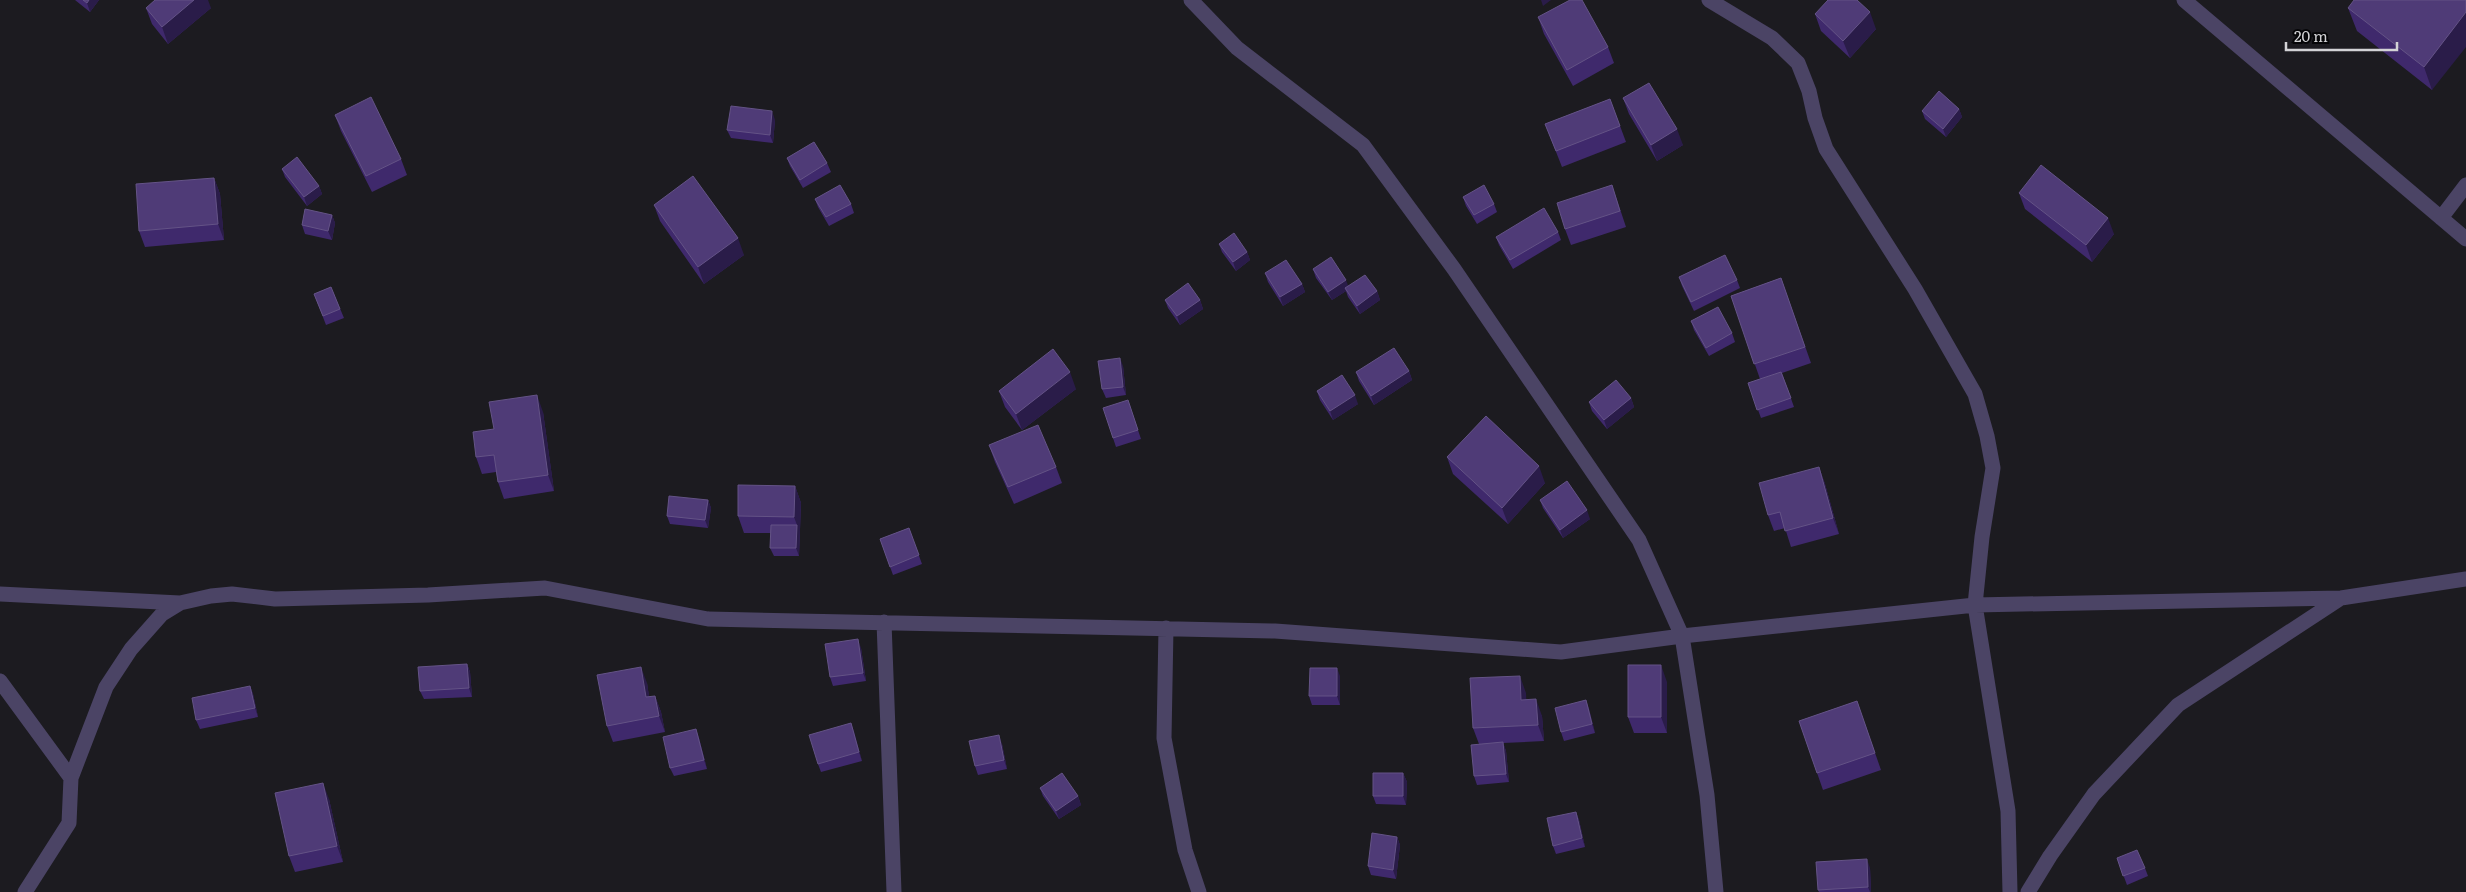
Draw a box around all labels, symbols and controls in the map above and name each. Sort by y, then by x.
scale bar [2286,20,2397,52]
text: 20 m [2294,24,2328,47]

